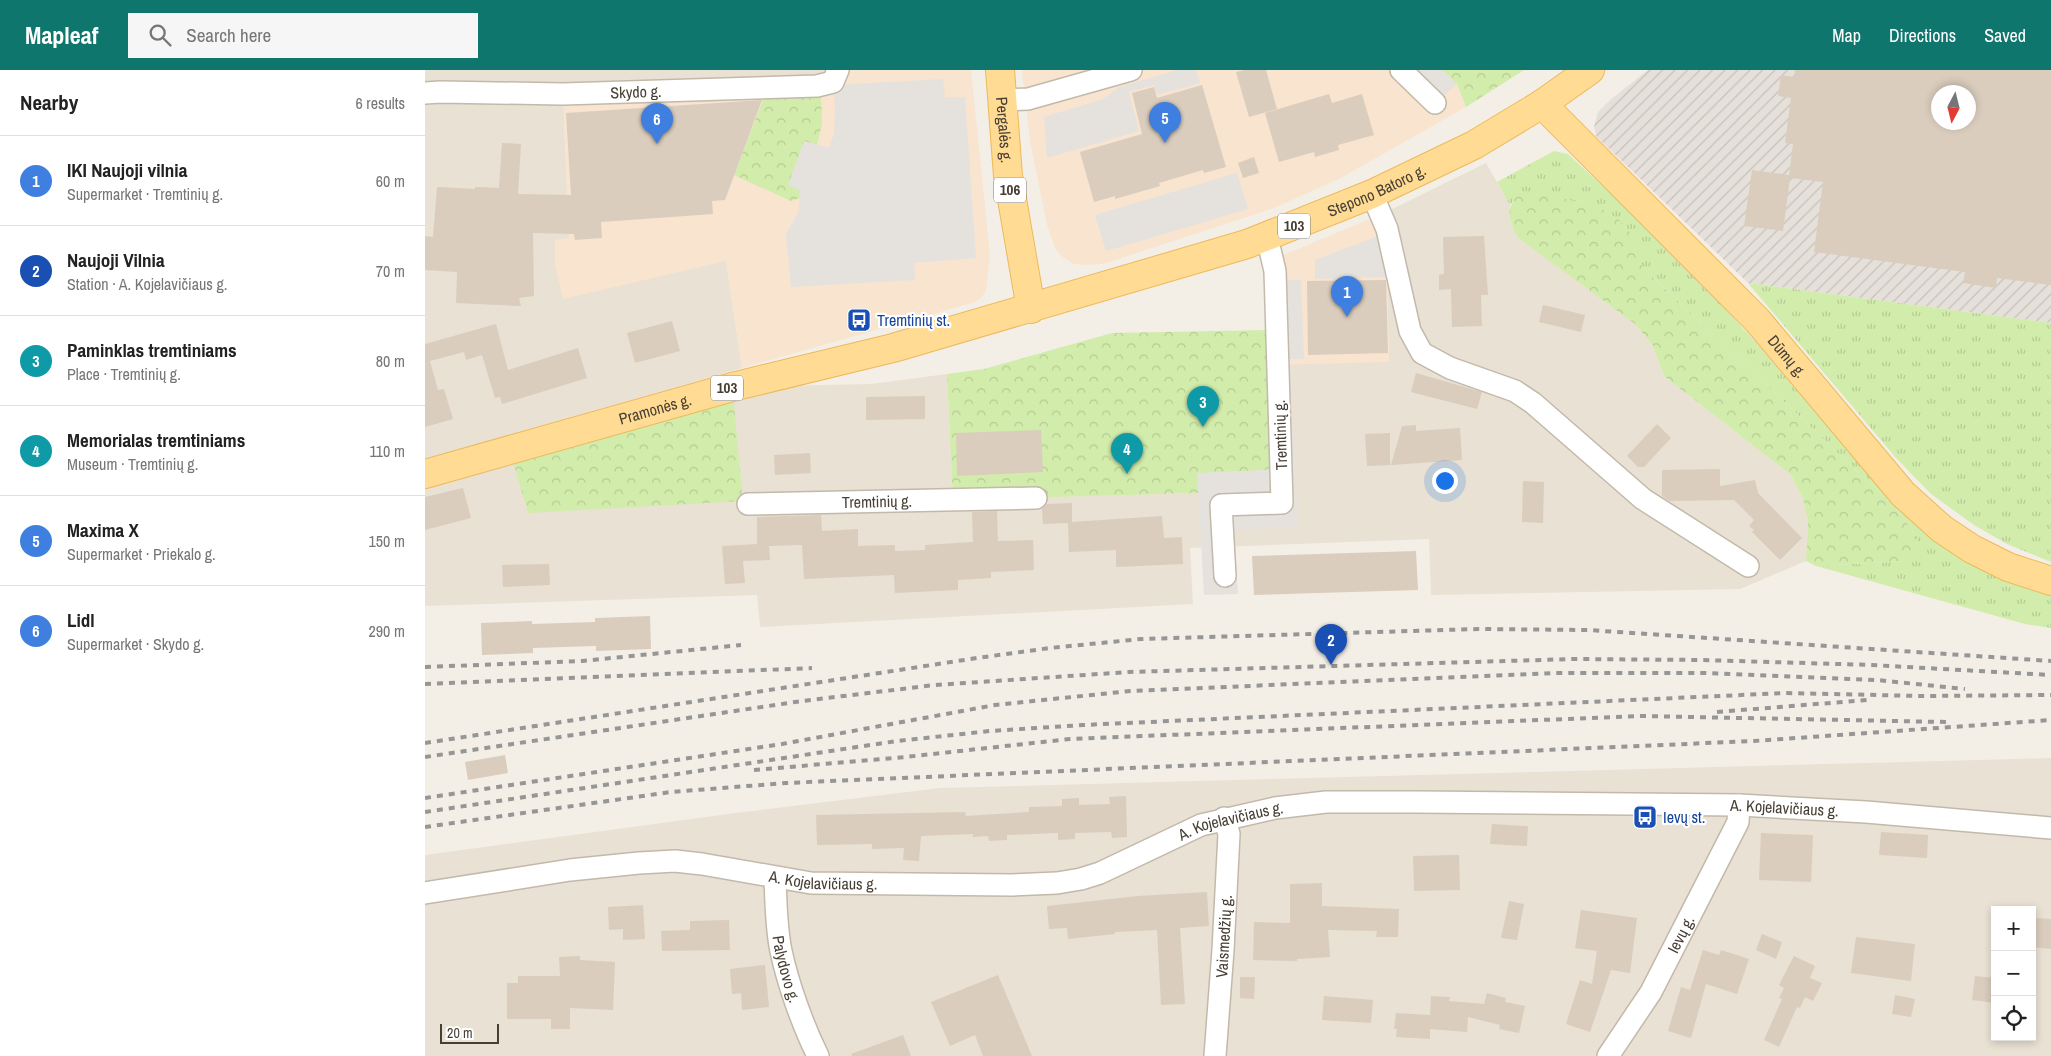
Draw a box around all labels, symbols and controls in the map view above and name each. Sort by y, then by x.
search box [128,13,478,58]
text: Mapleaf [25,19,98,51]
icon: search [146,21,174,49]
text: Search here [186,22,271,48]
text: Map [1832,23,1861,48]
text: Directions [1889,23,1956,48]
text: Saved [1984,23,2026,48]
street label: Skydo g. [610,80,662,104]
north arrow [1931,85,1976,130]
text: Nearby [20,88,78,117]
text: 6 results [355,92,405,114]
street label: Pergalės g. [991,96,1018,164]
pin: 5 [1149,102,1181,143]
pin: 6 [641,103,673,144]
text: IKI Naujoji vilnia [67,157,187,183]
street label: Stepono Batoro g. [1324,159,1430,222]
text: 1 [32,170,40,192]
text: 60 m [376,170,405,192]
road number: 106 [994,178,1026,202]
text: Supermarket · Tremtinių g. [67,183,223,205]
road number: 103 [1278,214,1310,238]
text: Naujoji Vilnia [67,247,165,273]
text: 2 [32,260,40,282]
text: 70 m [376,260,405,282]
text: Station · A. Kojelavičiaus g. [67,273,227,295]
pin: 1 [1331,276,1363,317]
bus stop icon: Tremtinių st. [846,307,872,333]
place label: Tremtinių st. [877,309,950,331]
street label: Dūmų g. [1763,330,1812,382]
text: Paminklas tremtiniams [67,337,237,363]
text: 3 [32,350,40,372]
text: 80 m [376,350,405,372]
text: Place · Tremtinių g. [67,363,181,385]
road number: 103 [711,376,743,400]
pin: 3 [1187,386,1219,427]
street label: Pramonės g. [616,388,694,430]
street label: Tremtinių g. [1268,400,1292,470]
text: Memorialas tremtiniams [67,427,245,453]
pin: 4 [1111,433,1143,474]
text: 4 [32,440,40,462]
text: 110 m [369,440,405,462]
text: Museum · Tremtinių g. [67,453,198,475]
your location [1432,468,1458,494]
street label: Tremtinių g. [842,490,912,513]
text: Maxima X [67,517,139,543]
text: 5 [32,530,40,552]
text: 150 m [369,530,405,552]
text: Supermarket · Priekalo g. [67,543,216,565]
text: Lidl [67,607,95,633]
text: 6 [32,620,40,642]
text: 290 m [369,620,405,642]
pin: 2 [1315,624,1347,665]
text: Supermarket · Skydo g. [67,633,204,655]
street label: A. Kojelavičiaus g. [1729,794,1839,821]
street label: A. Kojelavičiaus g. [1173,796,1285,846]
bus stop icon: Ievų st. [1632,804,1658,830]
place label: Ievų st. [1663,806,1705,828]
street label: A. Kojelavičiaus g. [766,865,877,895]
street label: Vaismedžių g. [1210,894,1237,979]
map controls [1991,906,2036,1041]
button: + [1991,906,2036,951]
street label: Ievų g. [1662,912,1699,957]
street label: Palydovo g. [768,934,806,1005]
button: − [1991,951,2036,996]
button: locate [1991,996,2036,1041]
scale bar [440,1021,499,1044]
text: 20 m [447,1024,473,1042]

